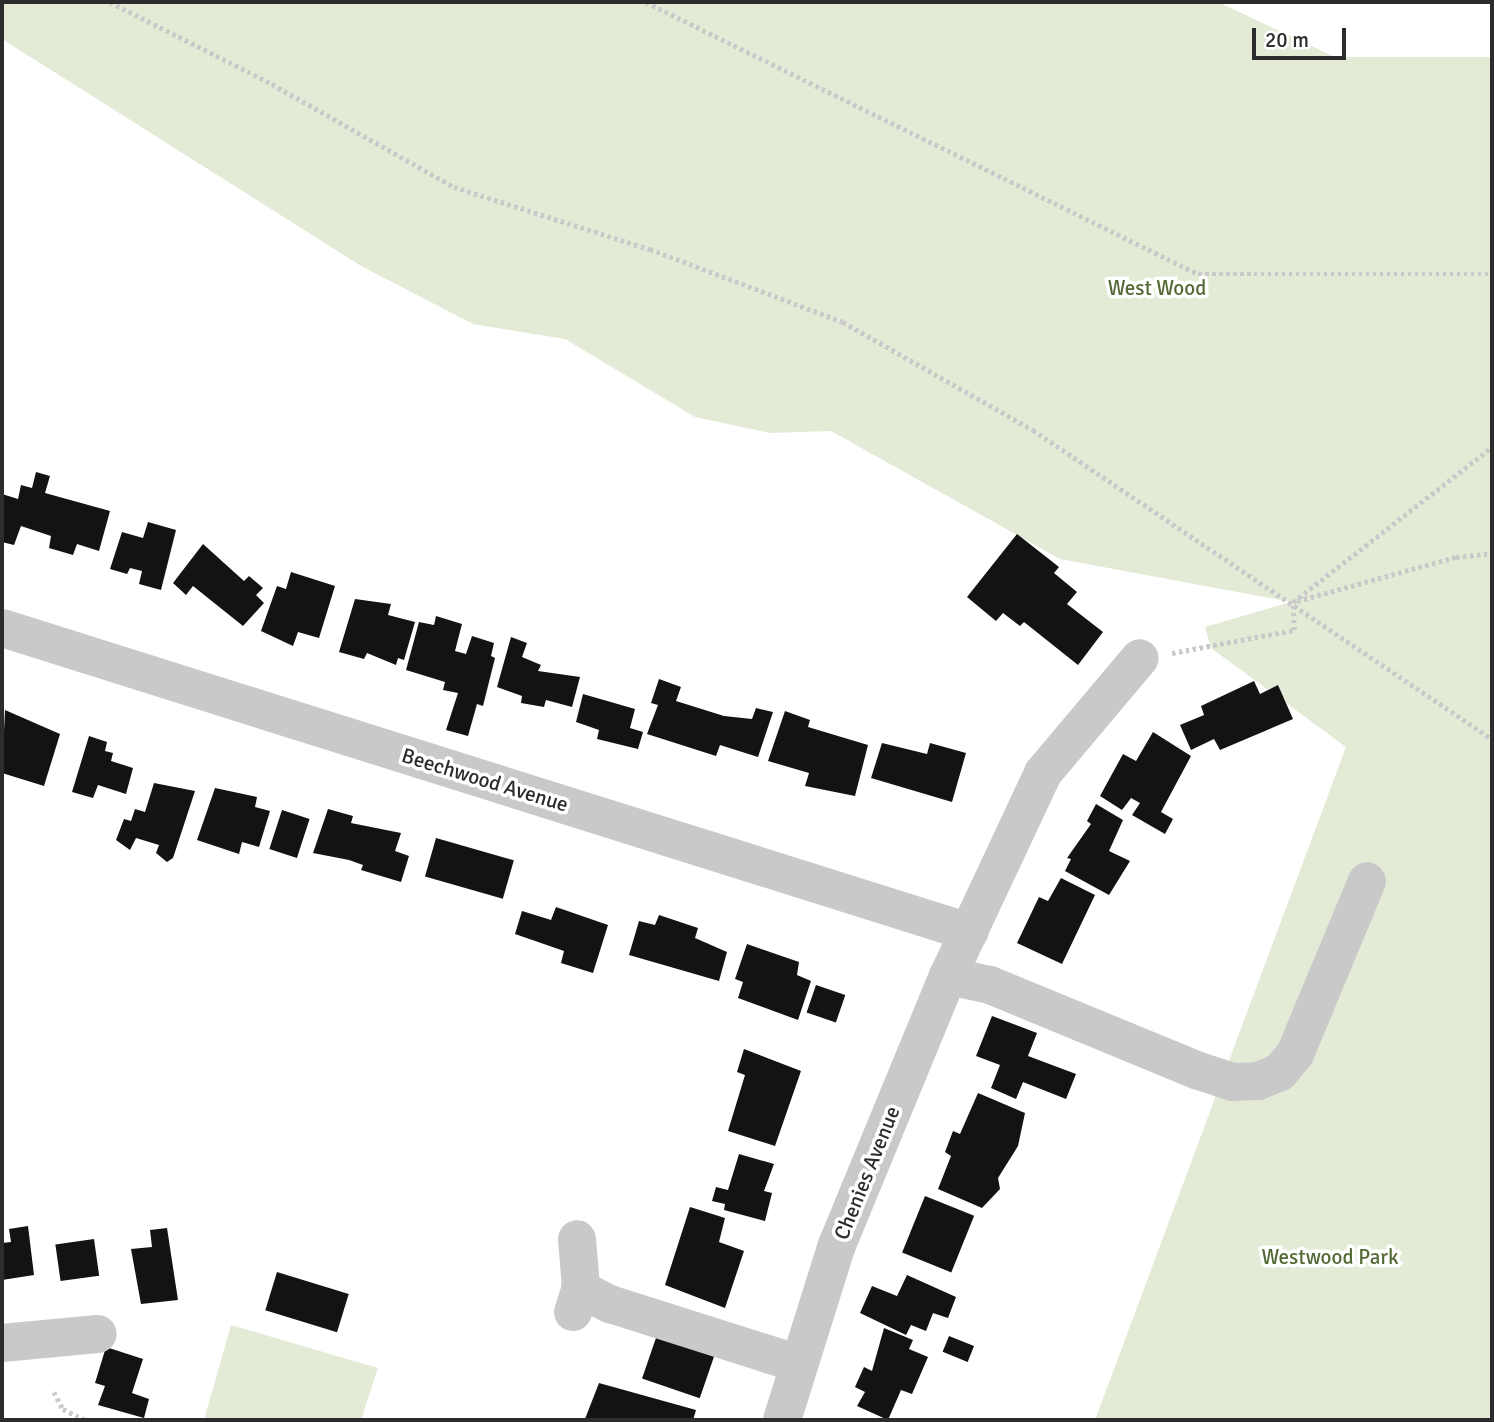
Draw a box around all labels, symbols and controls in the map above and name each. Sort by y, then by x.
scale bar [1256,14,1350,58]
text: 20 m [1265,27,1309,53]
park label: West Wood [1108,275,1206,301]
street label: Beechwood Avenue [399,743,571,817]
street label: Chenies Avenue [829,1103,905,1243]
park label: Westwood Park [1261,1244,1399,1270]

